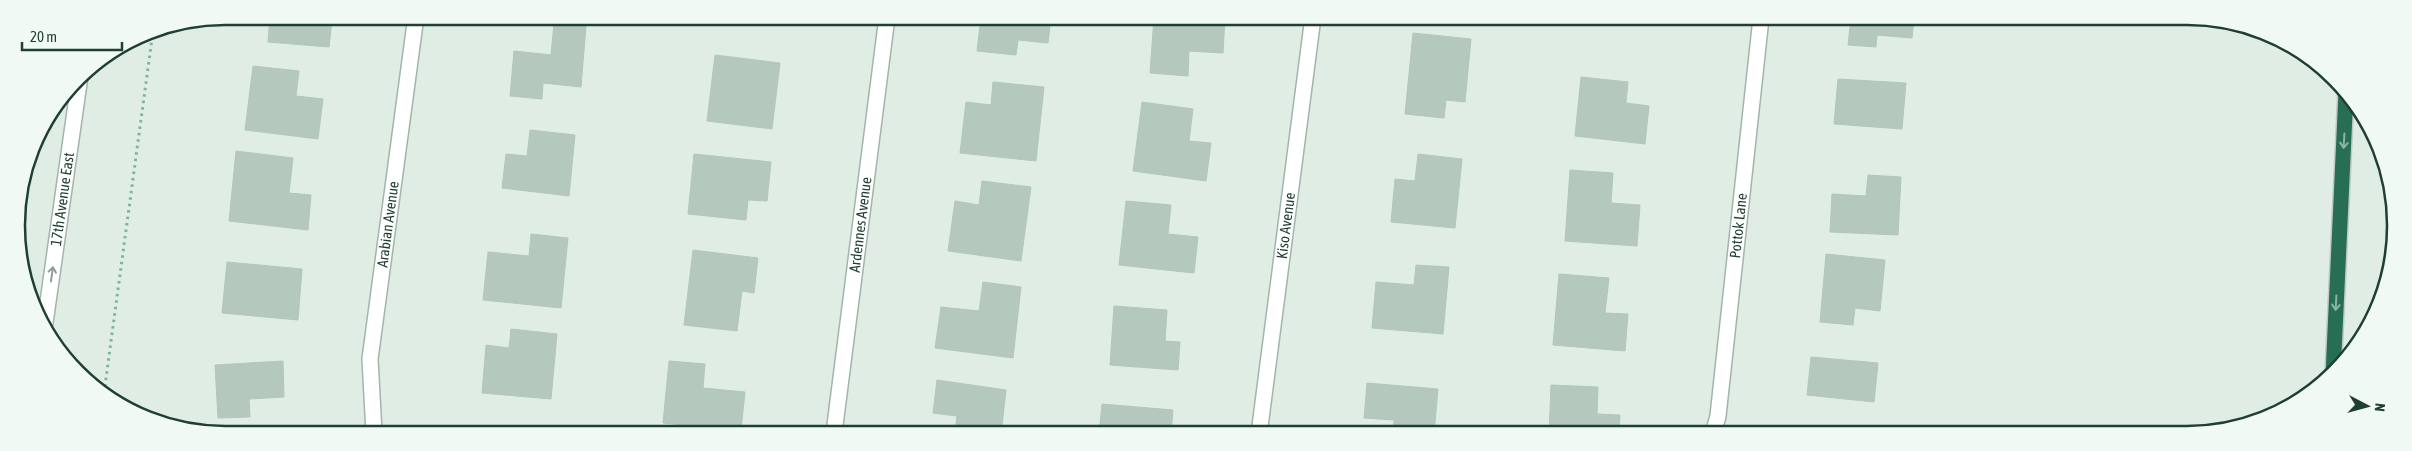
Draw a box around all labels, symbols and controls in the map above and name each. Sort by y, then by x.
scale bar [22,20,122,52]
text: 20 m [30,28,57,45]
one-way arrow [2339,133,2348,149]
street label: 17th Avenue East [47,151,77,247]
street label: Ardennes Avenue [846,176,875,273]
street label: Arabian Avenue [373,180,402,268]
street label: Kiso Avenue [1273,191,1298,260]
street label: Pottok Lane [1726,192,1750,259]
one-way arrow [47,267,57,283]
one-way arrow [2332,295,2341,311]
north arrow [2342,381,2392,431]
text: N [2372,402,2388,412]

